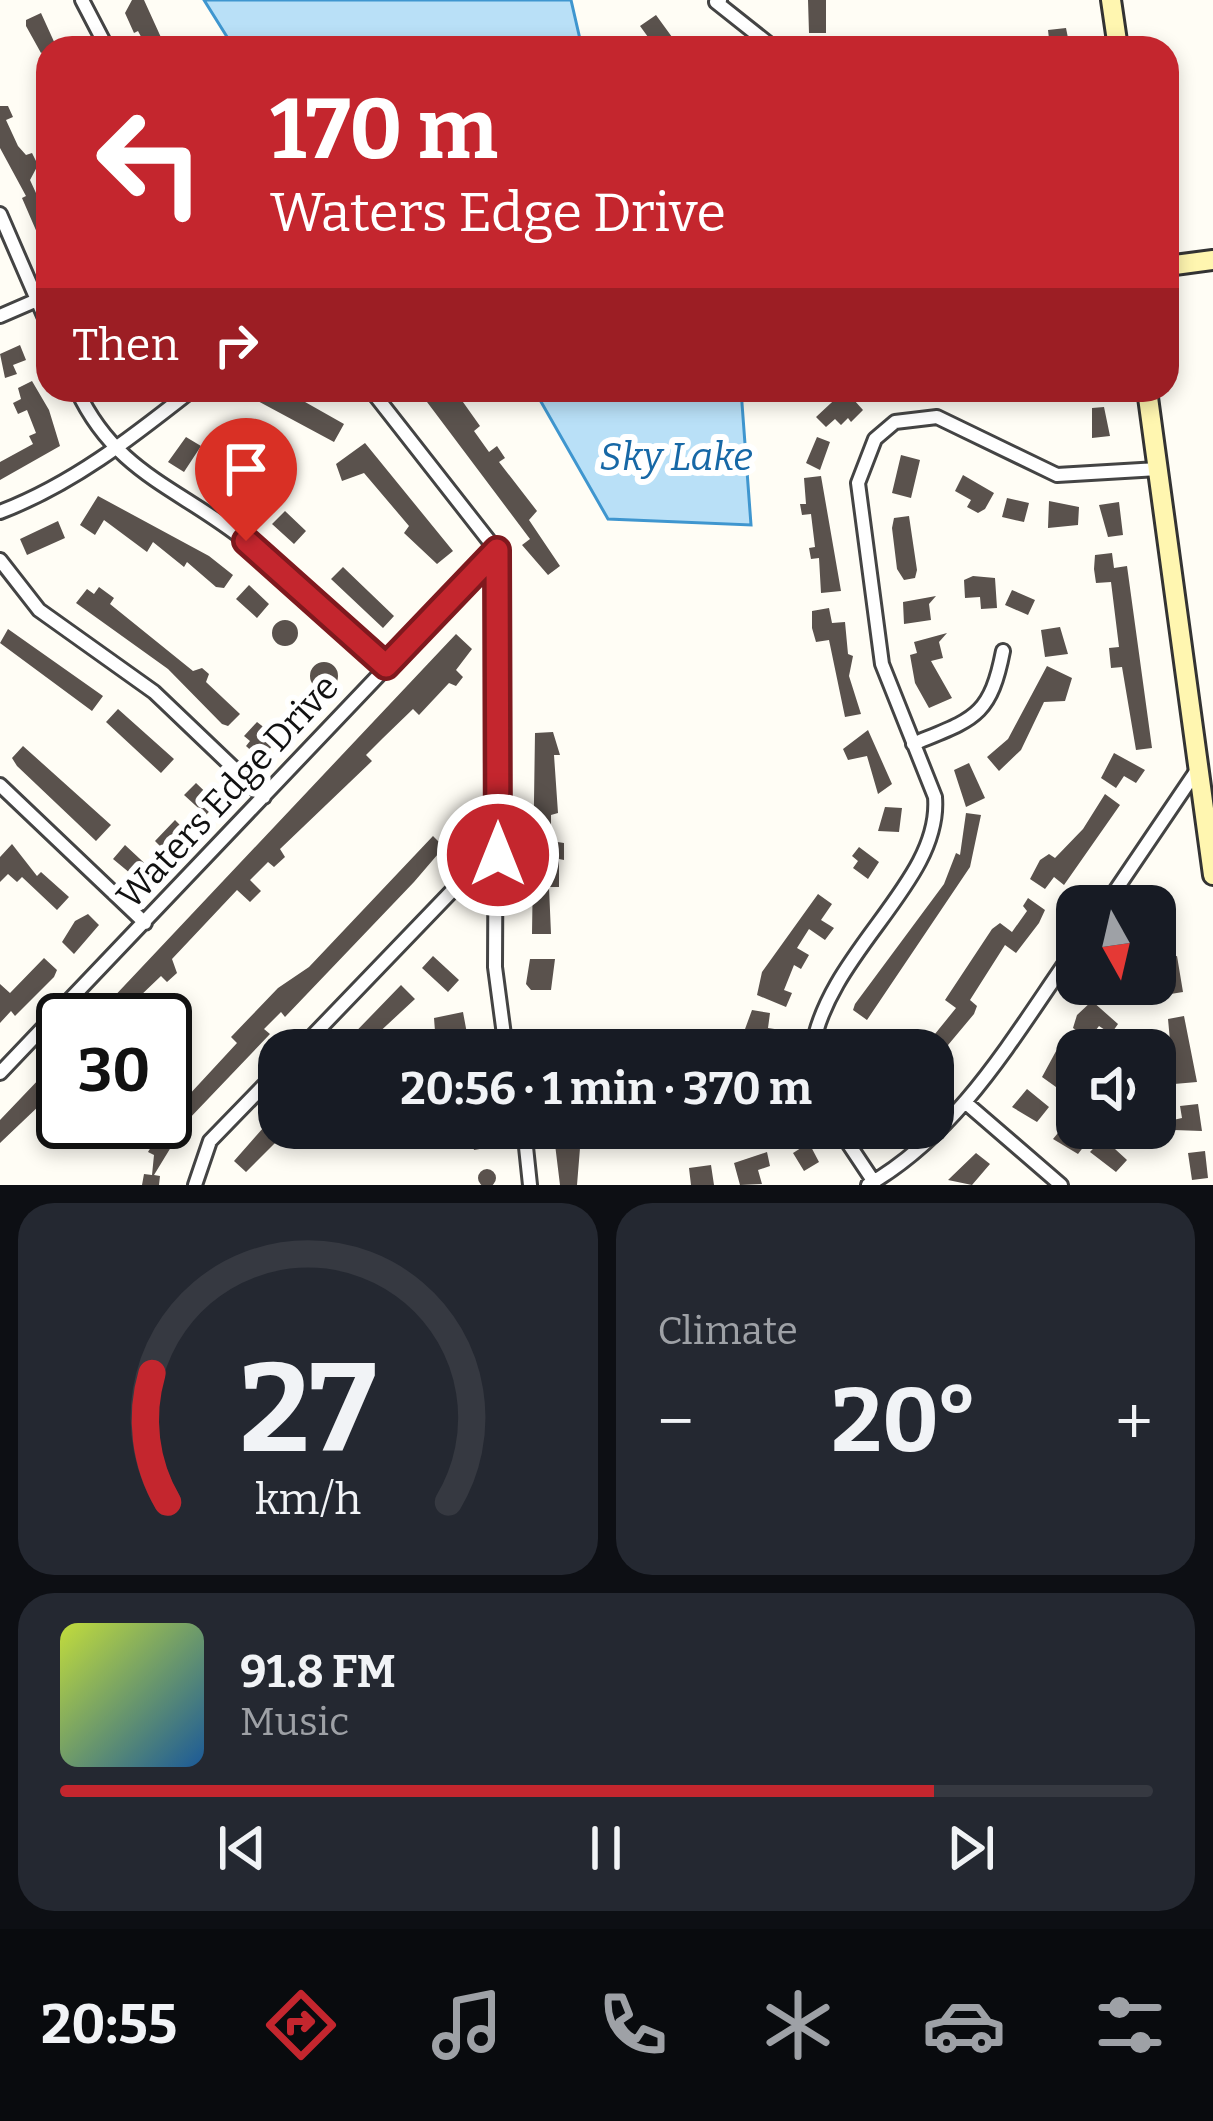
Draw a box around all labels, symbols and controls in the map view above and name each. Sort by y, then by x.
text: 170 m [270,79,498,180]
icon: left [72,84,228,240]
text: Waters Edge Drive [270,181,726,245]
icon: right [203,312,269,378]
text: Then [72,318,179,372]
pin [195,418,297,541]
water label: Sky Lake [599,434,753,480]
icon: arrive [213,436,279,502]
street label: Waters Edge Drive [108,666,347,918]
position arrow [435,792,561,918]
north arrow [1056,885,1176,1005]
map controls [1056,885,1176,1149]
speed limit sign: 30 [36,993,192,1149]
button: sound [1056,1029,1176,1149]
text: 20:56 · 1 min · 370 m [400,1062,812,1116]
text: Climate [658,1308,798,1354]
text: 27 [239,1334,376,1484]
text: 20° [831,1367,978,1475]
text: − [658,1382,694,1461]
text: + [1115,1382,1153,1461]
text: km/h [255,1474,361,1525]
text: 91.8 FM [240,1645,396,1699]
text: Music [240,1699,349,1745]
icon: previous [209,1815,275,1881]
icon: pause [573,1815,639,1881]
icon: next [938,1815,1004,1881]
icon: directions [259,1983,343,2067]
icon: music [425,1983,509,2067]
icon: phone [591,1983,675,2067]
icon: climate [756,1983,840,2067]
icon: car [922,1983,1006,2067]
icon: filters [1088,1983,1172,2067]
text: 20:55 [41,1993,177,2057]

